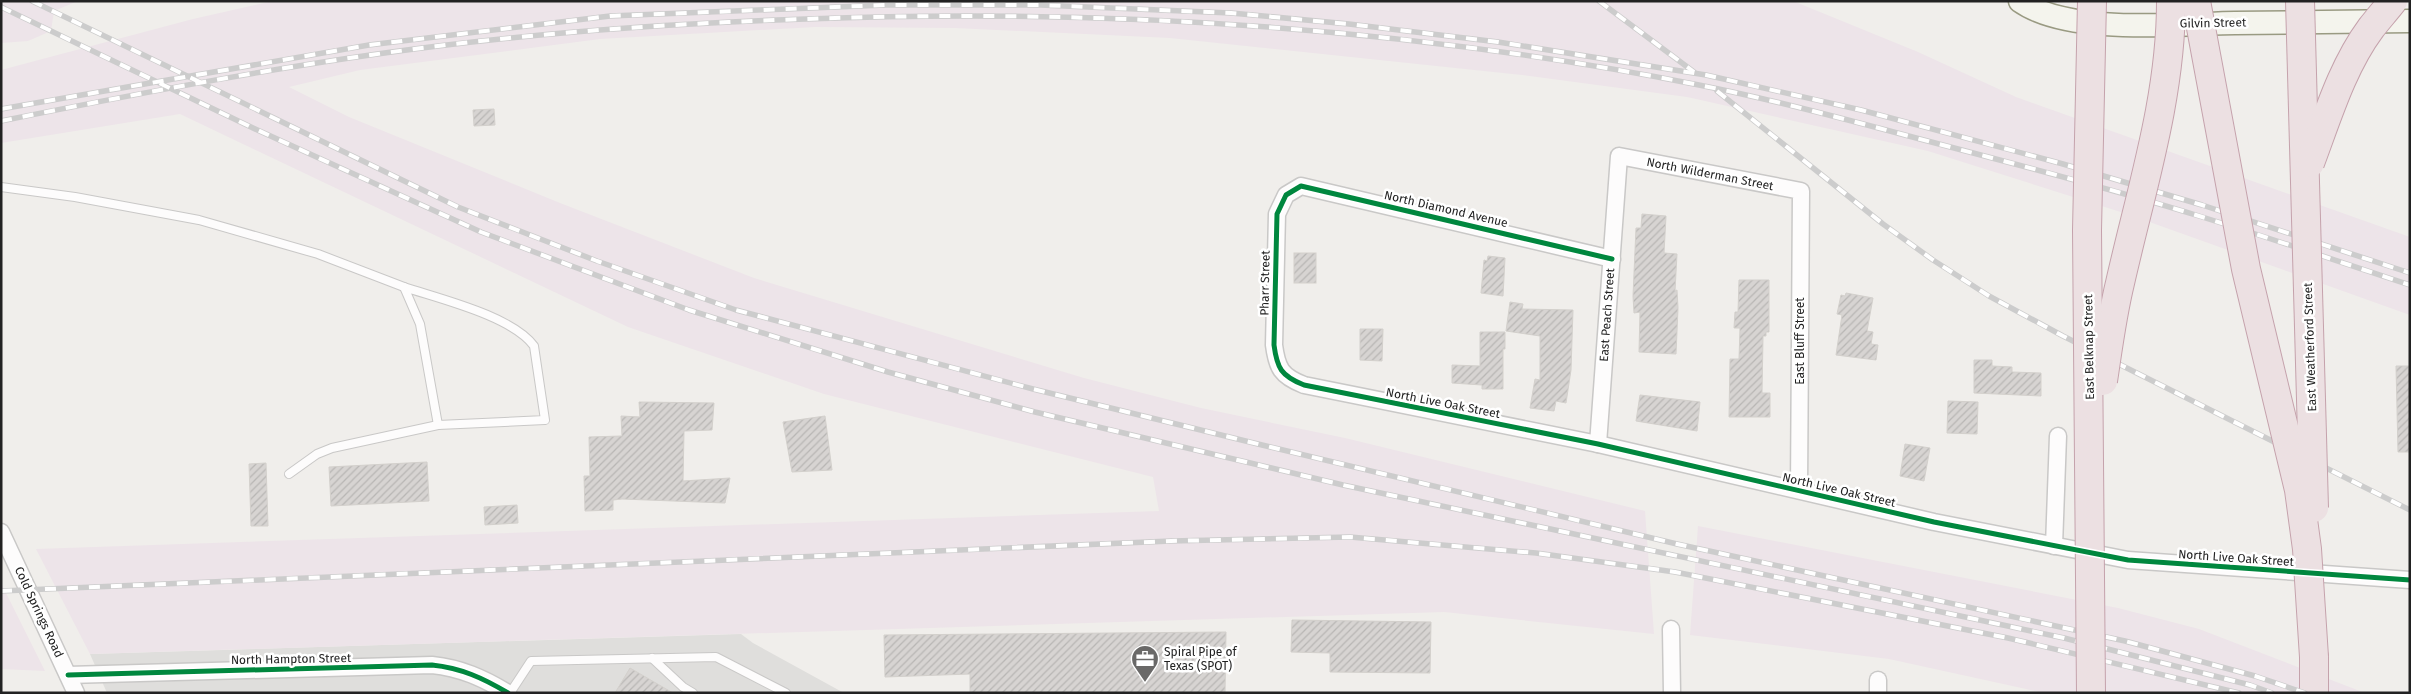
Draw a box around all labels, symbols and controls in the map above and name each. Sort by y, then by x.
street label: Gilvin Street [2180,15,2247,31]
street label: North Wilderman Street [1645,155,1775,193]
street label: North Diamond Avenue [1383,188,1509,230]
street label: Pharr Street [1257,250,1273,316]
street label: East Peach Street [1597,267,1617,362]
street label: East Weatherford Street [2301,282,2319,412]
street label: East Belknap Street [2081,293,2097,400]
street label: East Bluff Street [1793,297,1807,385]
street label: North Live Oak Street [1385,385,1502,421]
street label: North Live Oak Street [1781,470,1898,510]
street label: North Live Oak Street [2178,547,2295,569]
street label: Cold Springs Road [12,564,66,660]
office icon: Spiral Pipe of Texas (SPOT) [1130,644,1160,683]
place label: Spiral Pipe of Texas (SPOT) [1164,645,1238,673]
street label: North Hampton Street [231,651,352,667]

